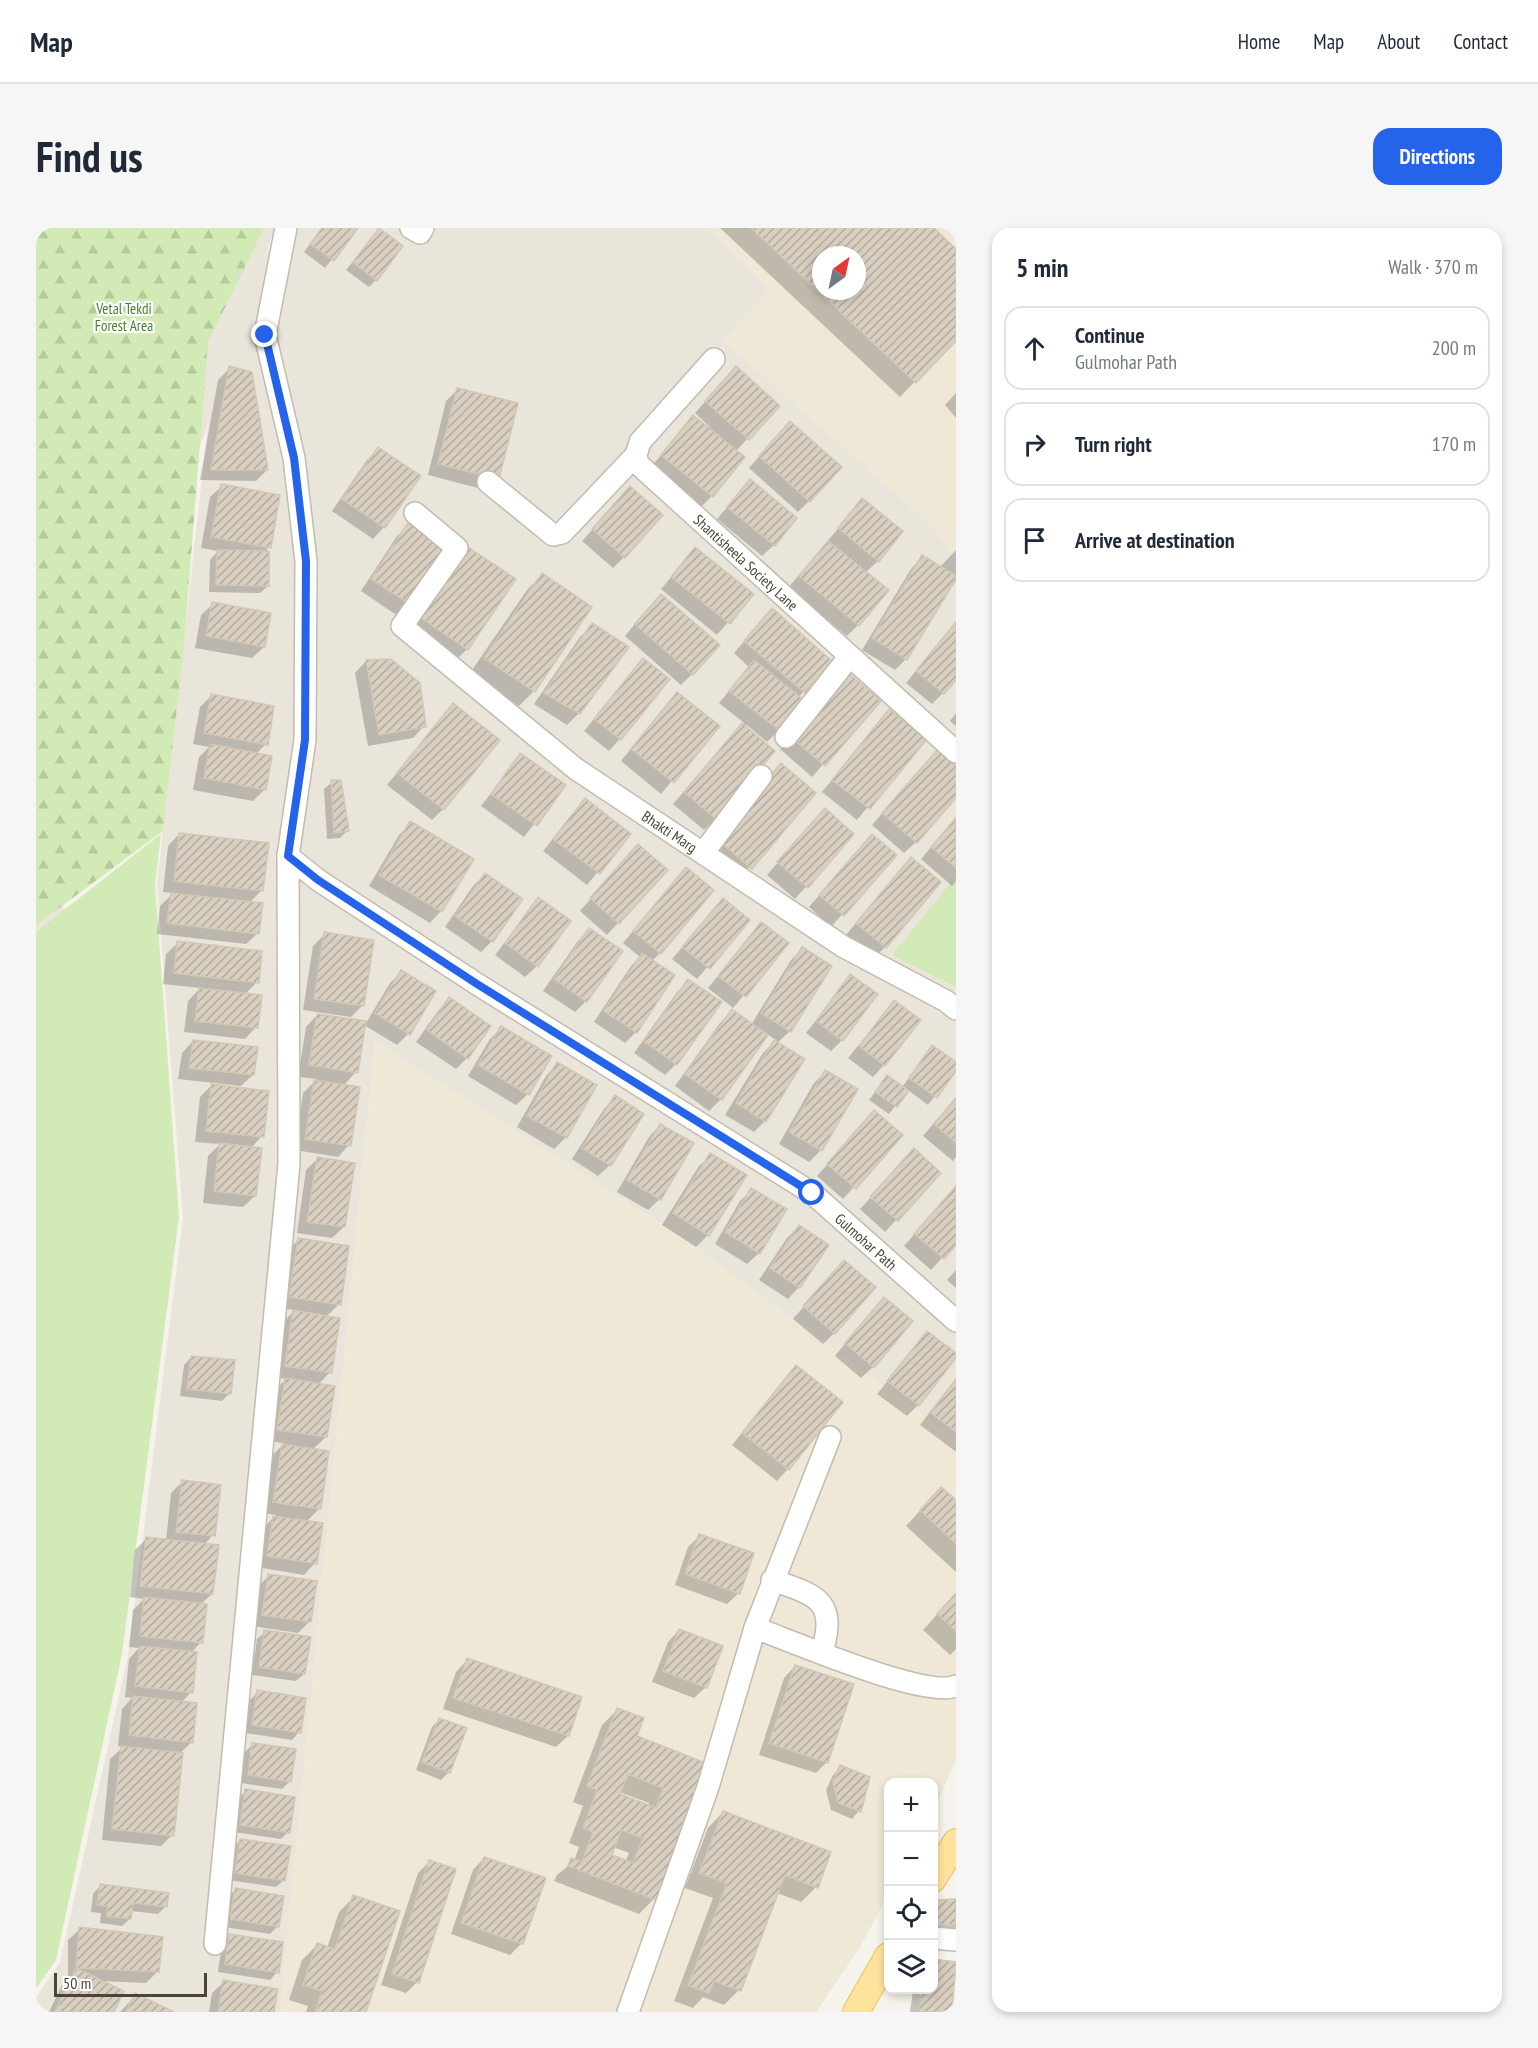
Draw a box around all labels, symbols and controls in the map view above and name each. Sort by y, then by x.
text: Map [30,23,73,60]
text: Home [1238,28,1280,55]
text: Map [1313,28,1344,55]
text: About [1377,28,1420,55]
text: Contact [1453,28,1508,55]
button: Directions [1373,128,1502,185]
text: Find us [36,129,143,184]
north arrow [812,246,866,300]
text: 5 min [1016,251,1069,284]
text: Walk · 370 m [1388,254,1478,280]
park label: Vetal Tekdi Forest Area [95,299,153,335]
route end [251,321,277,347]
text: Continue [1075,321,1145,349]
icon: ahead [1018,332,1051,365]
text: 200 m [1432,335,1476,361]
text: Gulmohar Path [1075,349,1177,375]
icon: right [1018,428,1051,461]
text: Turn right [1075,430,1152,458]
text: 170 m [1432,431,1476,457]
street label: Shantisheela Society Lane [690,510,803,614]
icon: arrive [1018,524,1051,557]
text: Arrive at destination [1075,526,1235,554]
street label: Bhakti Marg [639,806,701,856]
route start [798,1179,824,1205]
street label: Gulmohar Path [831,1209,901,1274]
map controls [884,1778,938,1994]
button: + [884,1778,938,1832]
button: − [884,1832,938,1886]
button: locate [884,1886,938,1940]
button: layers [884,1940,938,1994]
scale bar [54,1970,207,1998]
text: 50 m [63,1973,91,1993]

